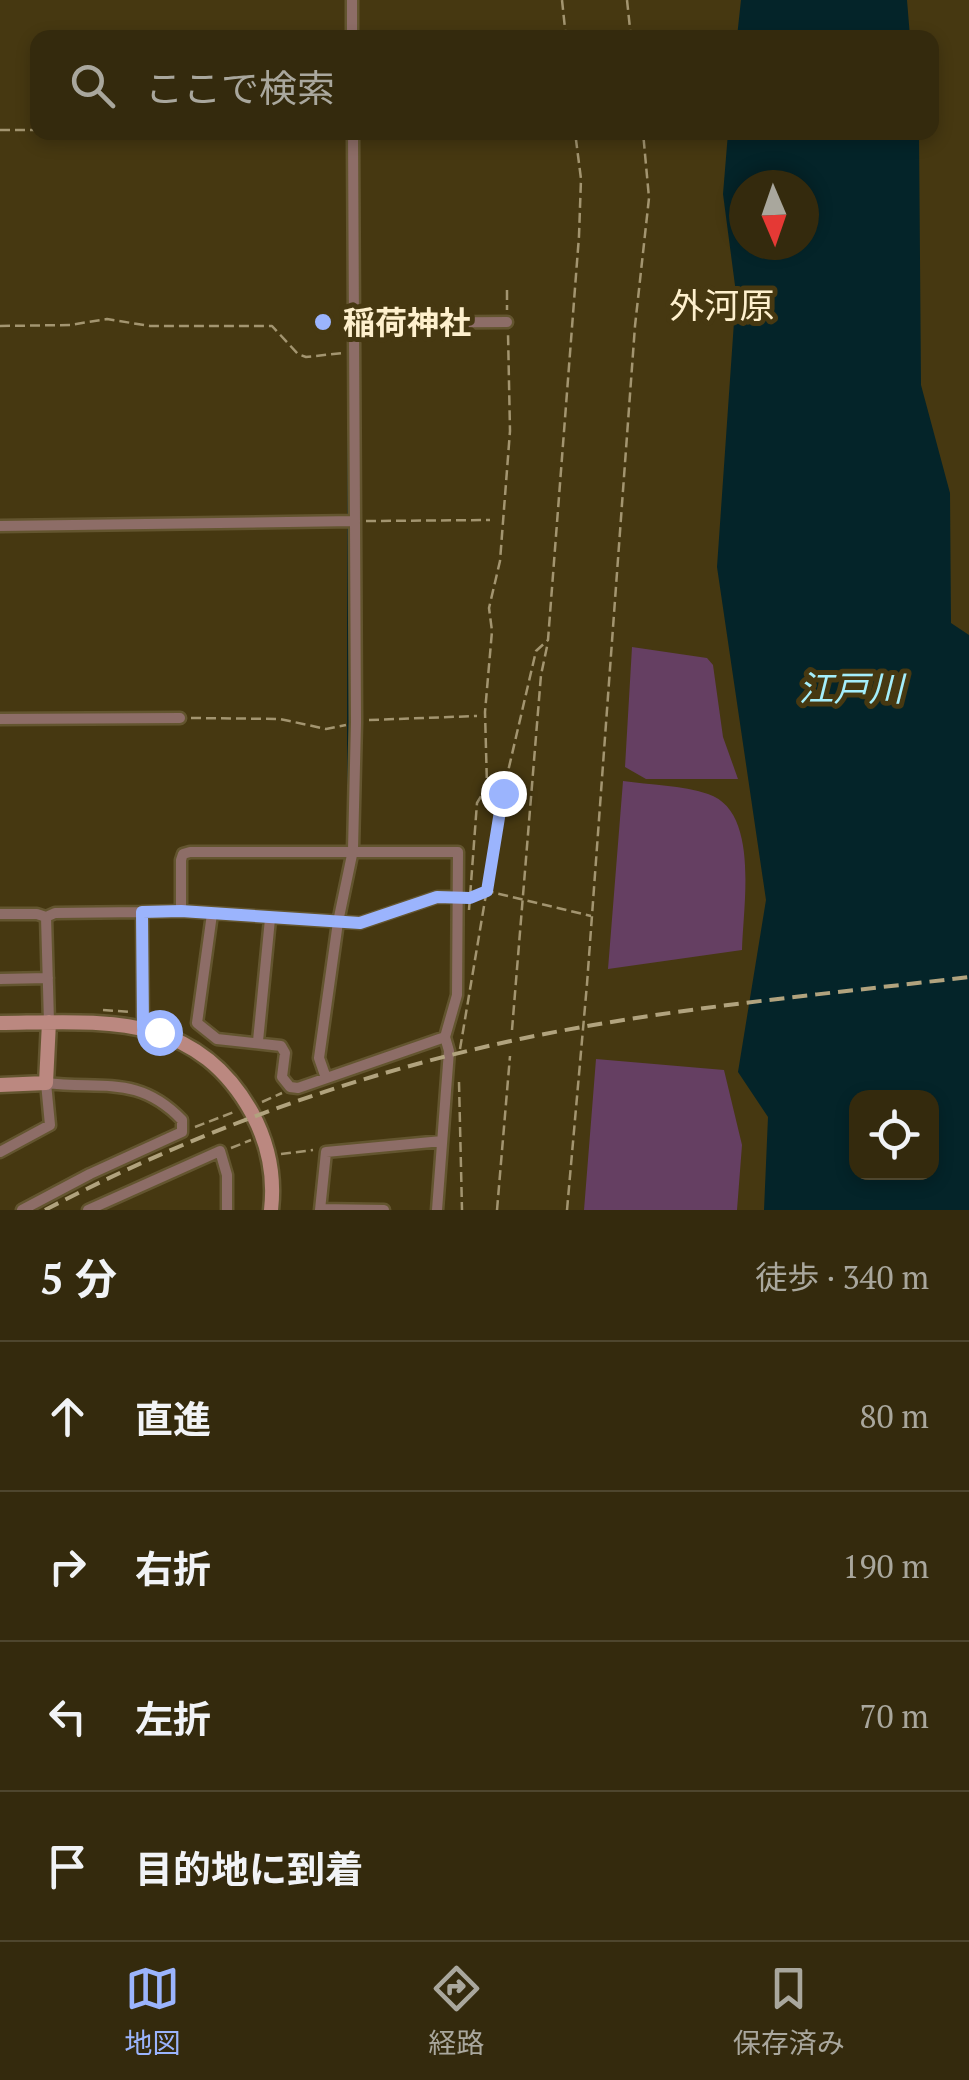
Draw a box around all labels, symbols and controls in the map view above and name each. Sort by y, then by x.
search box [30,30,939,140]
icon: search [65,58,120,113]
text: ここで検索 [145,63,335,113]
north arrow [729,170,819,260]
district label: 外河原 [669,282,775,328]
place label: 稲荷神社 [343,301,471,343]
marker: 稲荷神社 [312,311,334,333]
water label: 江戸川 [798,665,907,711]
route end [481,771,527,817]
route start [137,1010,183,1056]
map controls [849,1090,939,1180]
button: locate [849,1090,939,1180]
text: 5 分 [40,1250,117,1306]
text: 徒歩 · 340 m [755,1256,929,1298]
icon: ahead [40,1389,95,1444]
text: 直進 [135,1394,211,1444]
text: 80 m [859,1395,929,1437]
icon: right [40,1539,95,1594]
text: 右折 [135,1544,211,1594]
text: 190 m [842,1545,929,1587]
icon: left [40,1689,95,1744]
text: 左折 [135,1694,211,1744]
text: 70 m [859,1695,929,1737]
icon: arrive [40,1839,95,1894]
text: 目的地に到着 [135,1844,363,1894]
tab: 地図 [124,1961,180,2061]
tab: 経路 [428,1961,485,2061]
tab: 保存済み [733,1961,845,2061]

